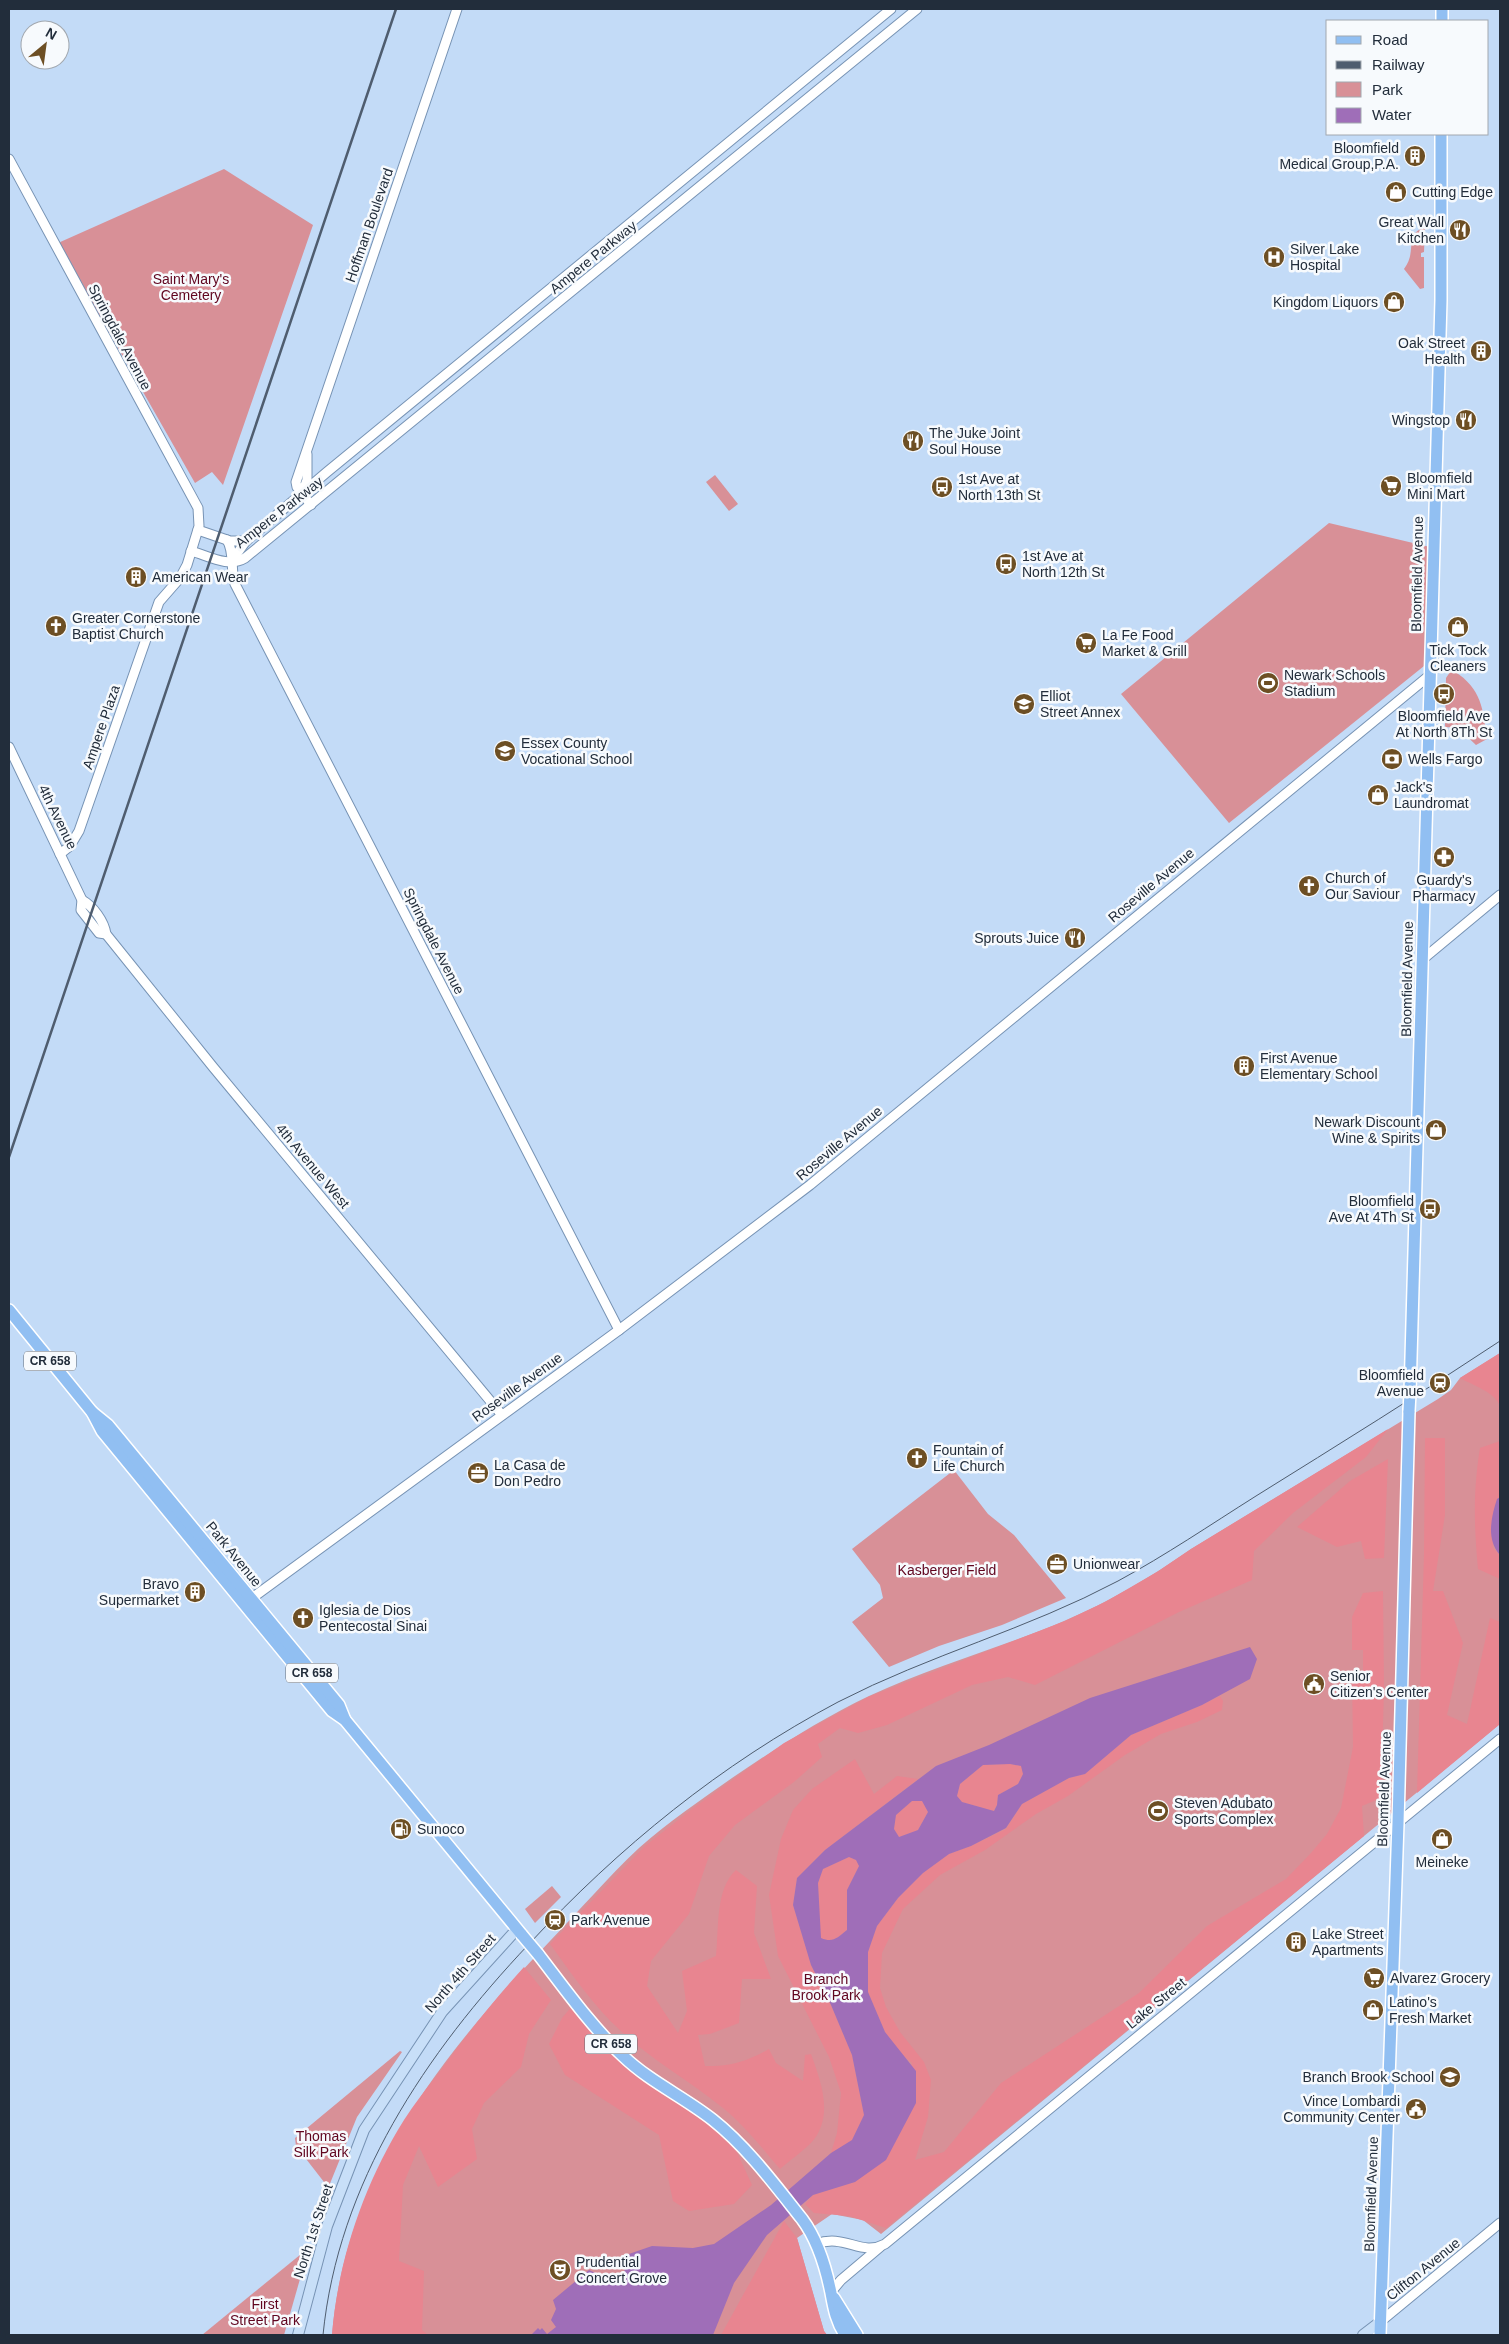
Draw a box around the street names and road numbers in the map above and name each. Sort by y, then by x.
street label: Hoffman Boulevard [342,166,396,284]
street label: Ampere Parkway [547,217,639,297]
street label: Springdale Avenue [85,281,155,393]
street label: Ampere Parkway [232,473,326,551]
street label: Bloomfield Avenue [1408,516,1426,632]
street label: Ampere Plaza [79,683,123,771]
street label: 4th Avenue [36,782,81,852]
street label: Roseville Avenue [1105,844,1197,926]
street label: Springdale Avenue [400,885,468,997]
street label: Bloomfield Avenue [1398,921,1416,1037]
street label: Roseville Avenue [793,1102,885,1184]
street label: 4th Avenue West [273,1121,353,1212]
street label: Roseville Avenue [469,1349,565,1425]
road number: CR 658 [24,1352,76,1370]
street label: Park Avenue [203,1518,265,1590]
road number: CR 658 [286,1664,338,1682]
street label: Bloomfield Avenue [1374,1731,1394,1847]
street label: North 4th Street [422,1930,499,2016]
street label: Lake Street [1123,1974,1189,2032]
road number: CR 658 [585,2035,637,2054]
street label: Bloomfield Avenue [1361,2136,1381,2252]
street label: North 1st Street [290,2182,336,2280]
street label: Clifton Avenue [1383,2234,1463,2304]

